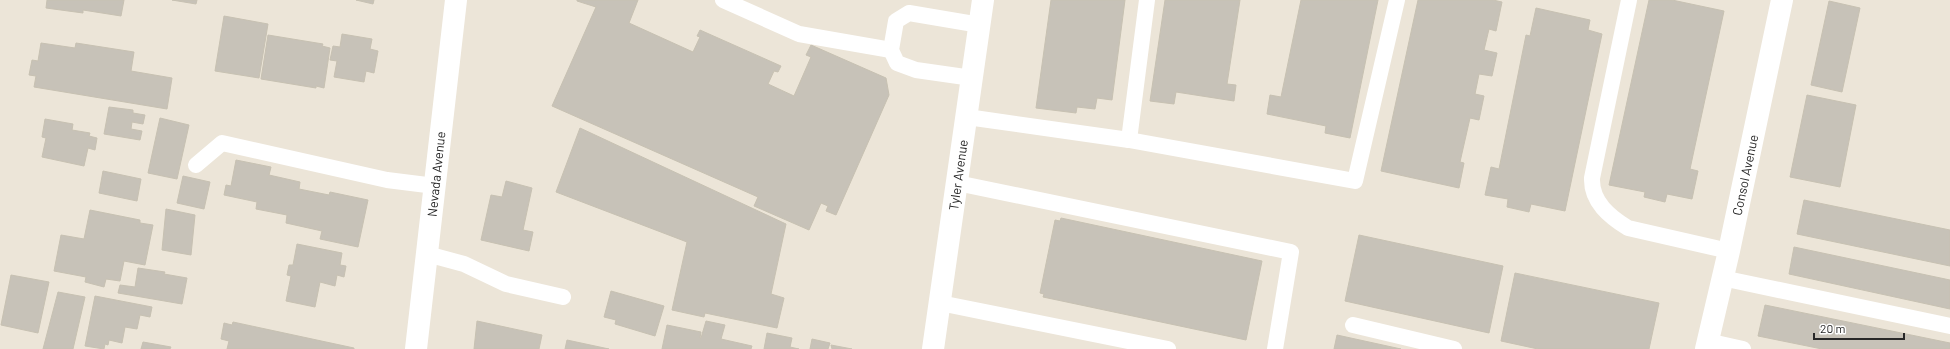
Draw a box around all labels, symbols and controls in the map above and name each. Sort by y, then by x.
street label: Nevada Avenue [424,130,448,218]
street label: Consol Avenue [1729,133,1761,217]
street label: Tyler Avenue [945,138,971,212]
scale bar [1814,315,1904,341]
text: 20 m [1820,321,1846,335]

